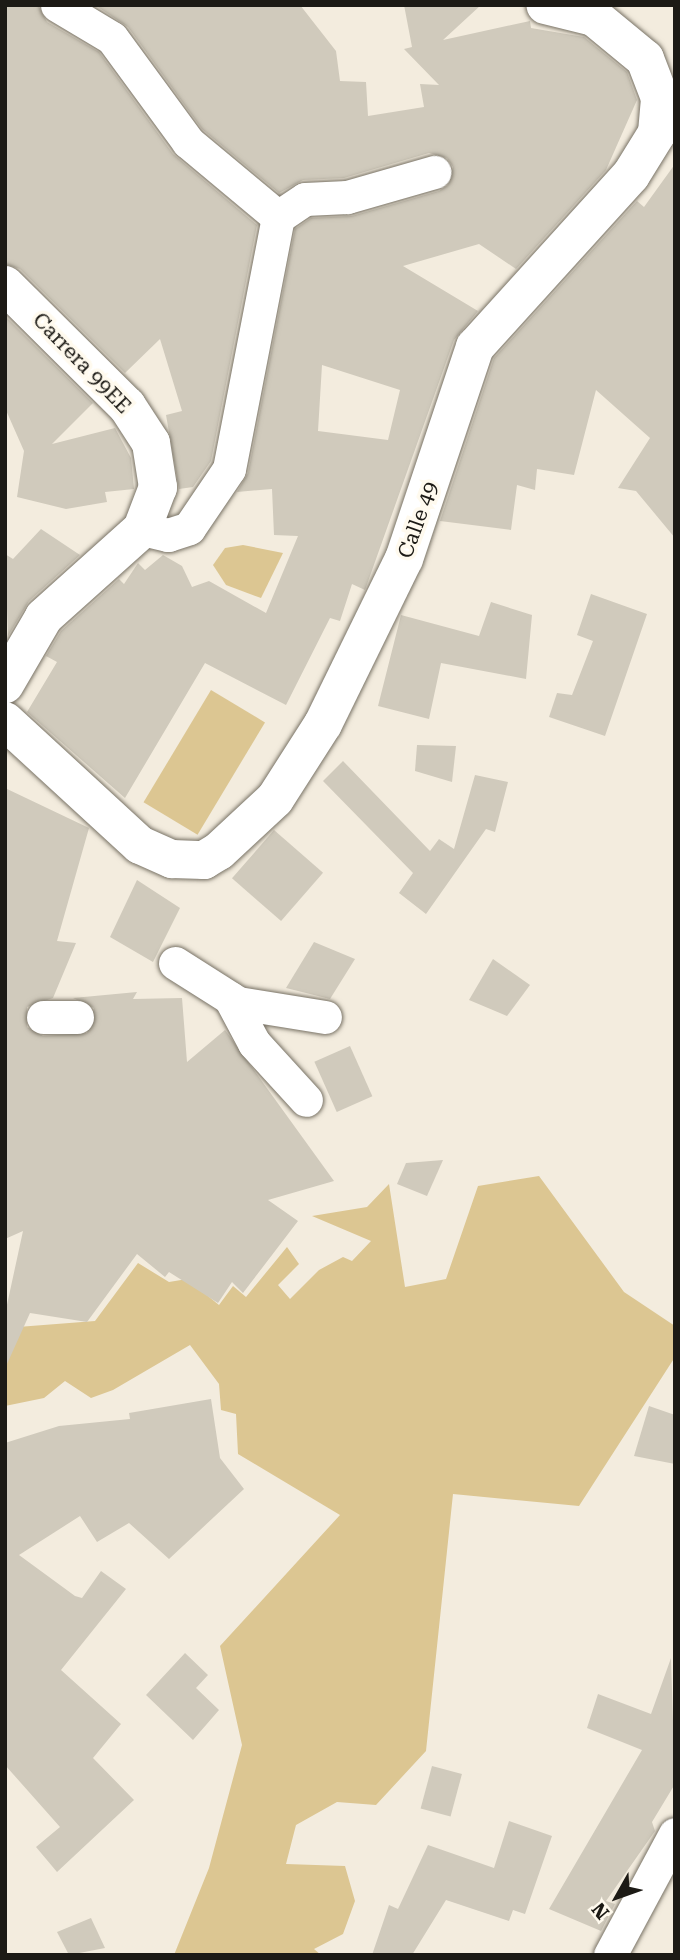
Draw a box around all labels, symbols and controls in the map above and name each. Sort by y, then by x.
street label: Carrera 99EE [28,307,136,419]
street label: Calle 49 [393,478,443,562]
north arrow [582,1862,652,1932]
text: N [587,1898,614,1924]

